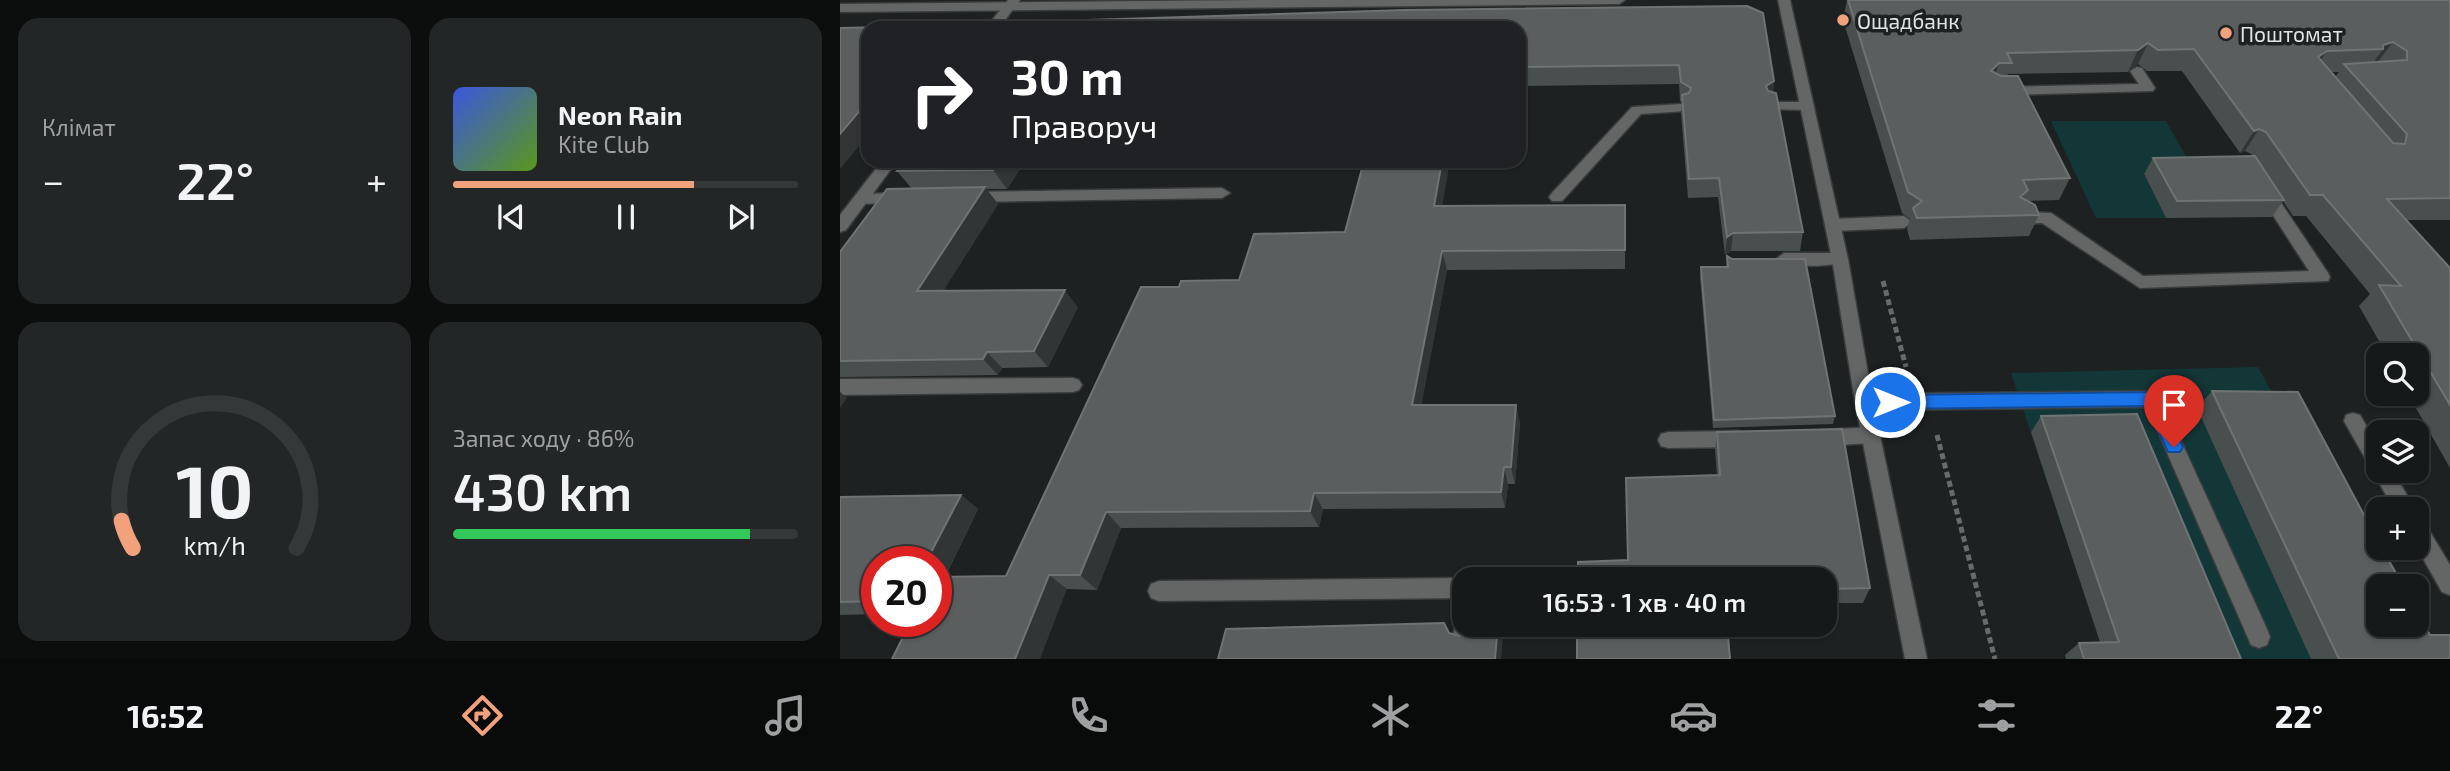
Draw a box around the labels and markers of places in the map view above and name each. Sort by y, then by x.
place label: Ощадбанк [1857,8,1959,33]
marker: Ощадбанк [1835,12,1851,28]
place label: Поштомат [2240,21,2343,46]
marker: Поштомат [2218,25,2234,41]
pin [2144,375,2204,447]

